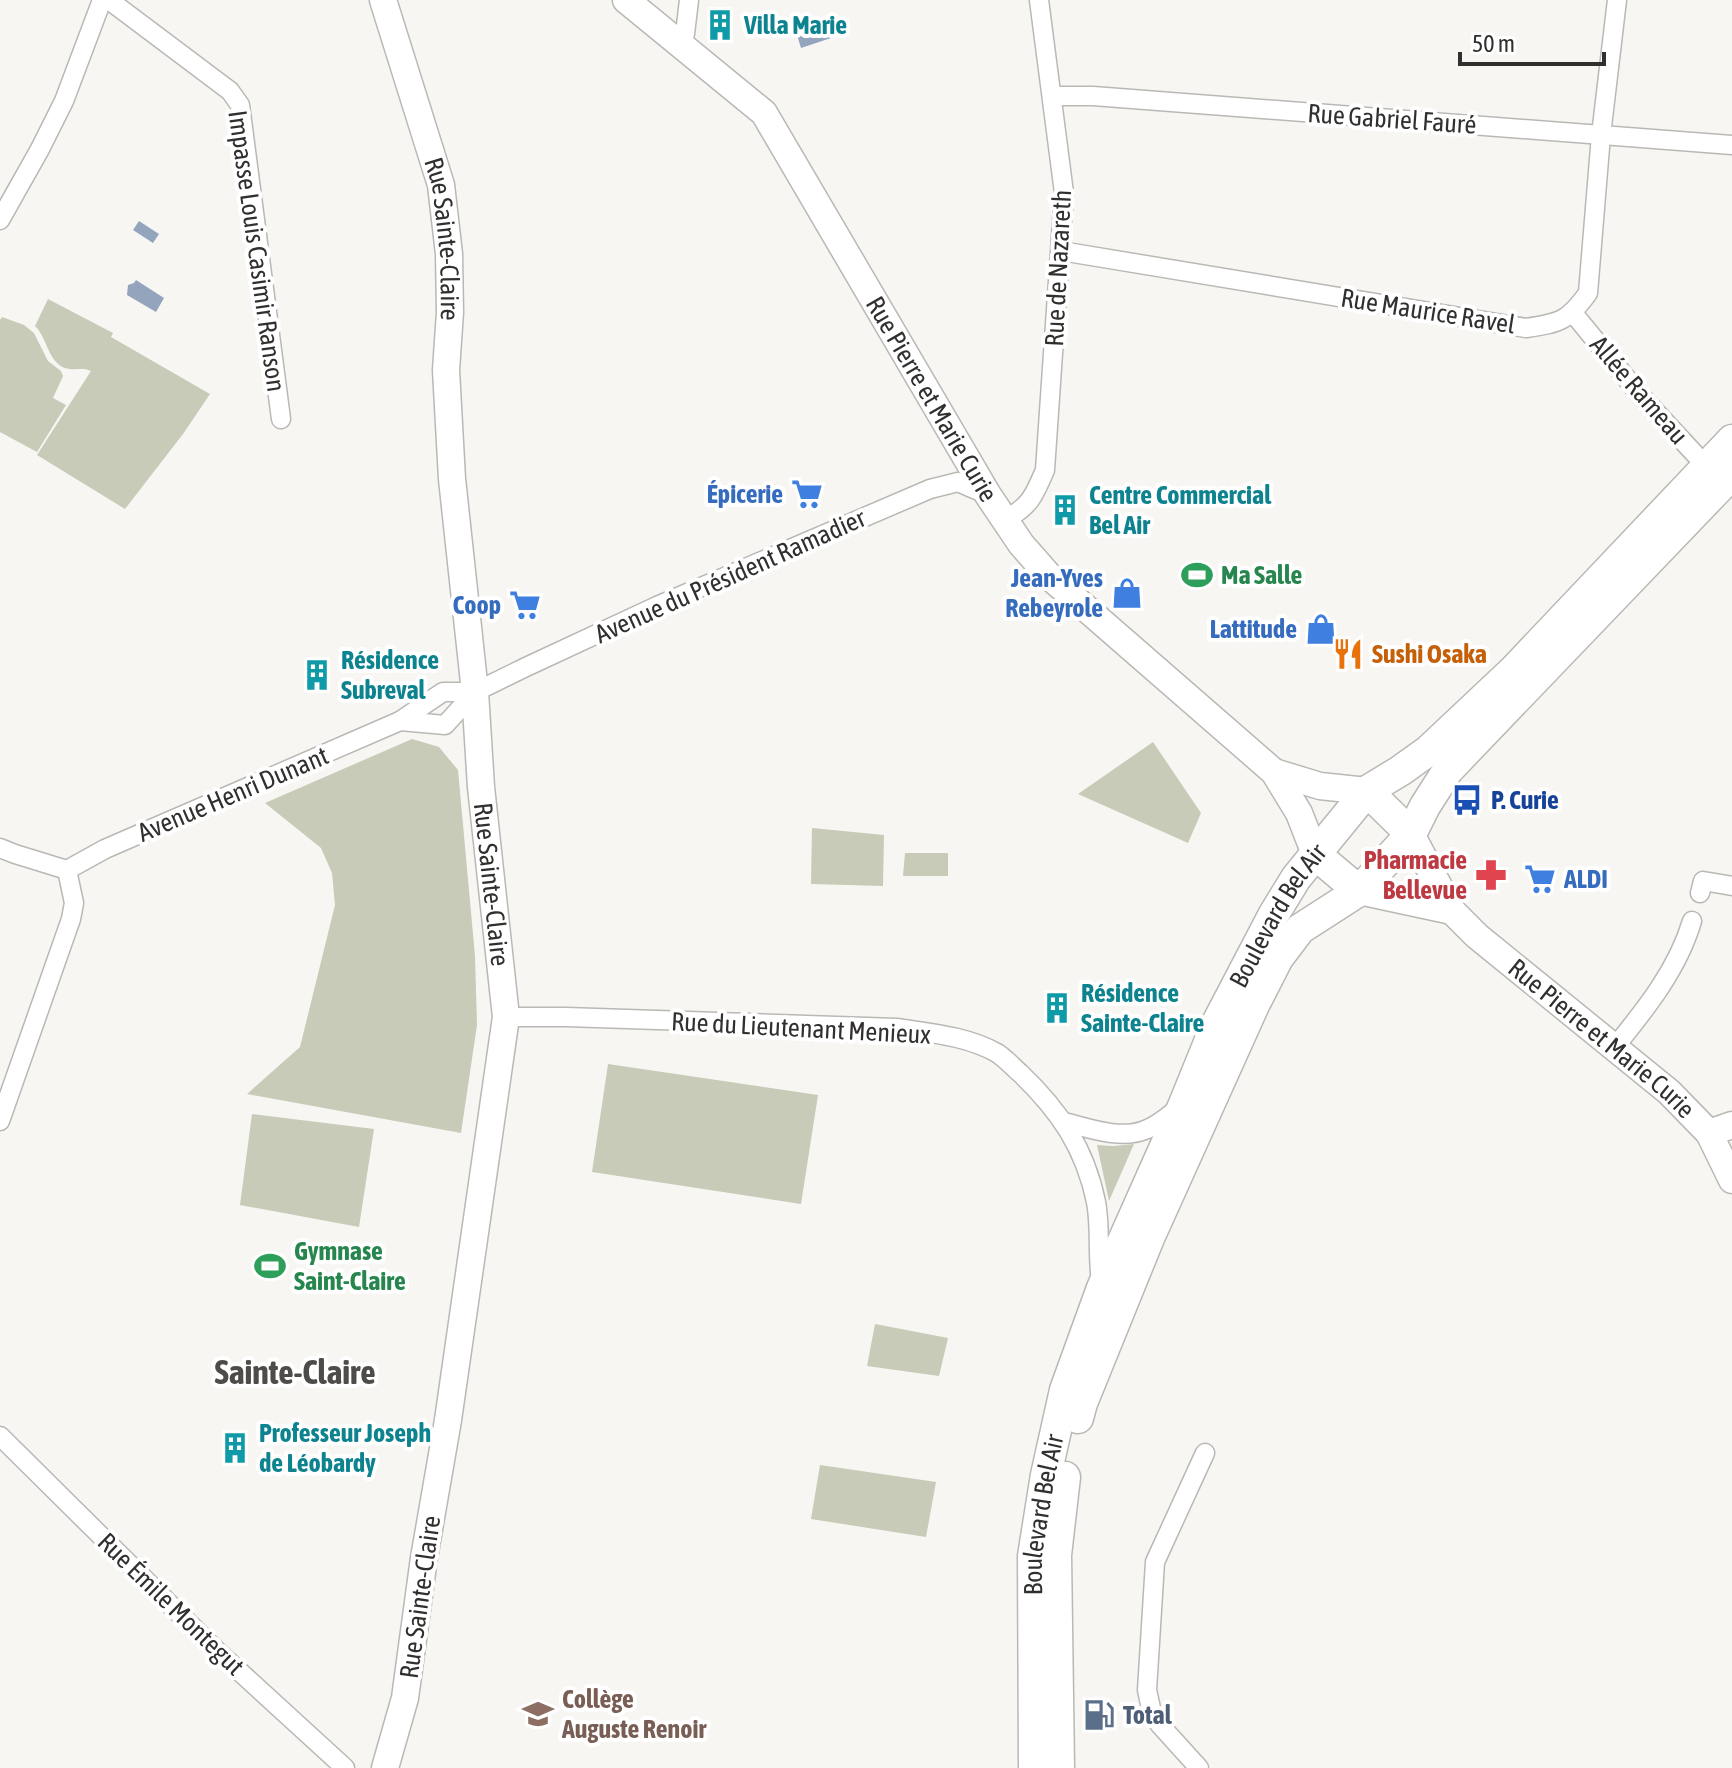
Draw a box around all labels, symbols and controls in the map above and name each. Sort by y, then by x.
building icon: Villa Marie [703,8,737,42]
place label: Villa Marie [743,10,847,40]
scale bar [1460,16,1604,66]
text: 50 m [1472,30,1515,57]
street label: Rue Gabriel Fauré [1307,98,1477,140]
street label: Impasse Louis Casimir Ranson [222,108,292,394]
street label: Rue Sainte-Claire [418,154,465,322]
street label: Rue de Nazareth [1039,189,1077,347]
street label: Rue Maurice Ravel [1339,282,1517,340]
street label: Rue Pierre et Marie Curie [860,291,1004,507]
street label: Allée Rameau [1584,330,1694,450]
supermarket icon: Épicerie [790,477,824,511]
place label: Épicerie [707,479,783,509]
place label: Centre Commercial Bel Air [1089,480,1272,540]
building icon: Centre Commercial Bel Air [1048,493,1082,527]
street label: Avenue du Président Ramadier [590,503,870,649]
sports icon: Ma Salle [1180,558,1214,592]
place label: Ma Salle [1221,560,1303,590]
place label: Jean-Yves Rebeyrole [1005,563,1103,623]
shop icon: Jean-Yves Rebeyrole [1110,576,1144,610]
supermarket icon: Coop [508,588,542,622]
place label: Coop [453,590,501,620]
shop icon: Lattitude [1304,612,1338,646]
place label: Lattitude [1210,614,1297,644]
restaurant icon: Sushi Osaka [1331,637,1365,671]
place label: Sushi Osaka [1372,639,1487,669]
place label: Résidence Subreval [341,645,439,705]
building icon: Résidence Subreval [300,658,334,692]
street label: Avenue Henri Dunant [133,740,333,848]
bus stop icon: P. Curie [1450,783,1484,817]
place label: P. Curie [1491,785,1559,815]
street label: Rue Sainte-Claire [468,801,515,968]
street label: Boulevard Bel Air [1223,838,1333,993]
place label: Pharmacie Bellevue [1364,845,1467,905]
pharmacy icon: Pharmacie Bellevue [1474,858,1508,892]
supermarket icon: ALDI [1523,862,1557,896]
place label: ALDI [1563,864,1608,894]
street label: Rue Pierre et Marie Curie [1502,953,1701,1124]
place label: Résidence Sainte-Claire [1081,978,1204,1038]
building icon: Résidence Sainte-Claire [1040,991,1074,1025]
street label: Rue du Lieutenant Menieux [670,1006,932,1050]
place label: Gymnase Saint-Claire [294,1236,406,1296]
sports icon: Gymnase Saint-Claire [253,1249,287,1283]
district label: Sainte-Claire [214,1352,376,1391]
place label: Professeur Joseph de Léobardy [259,1418,431,1478]
building icon: Professeur Joseph de Léobardy [218,1431,252,1465]
street label: Boulevard Bel Air [1018,1431,1070,1595]
street label: Rue Sainte-Claire [394,1514,446,1680]
street label: Rue Émile Montegut [92,1527,250,1681]
place label: Collège Auguste Renoir [561,1684,707,1744]
school or university icon: Collège Auguste Renoir [521,1697,555,1731]
fuel station icon: Total [1082,1698,1116,1732]
place label: Total [1123,1700,1173,1730]

